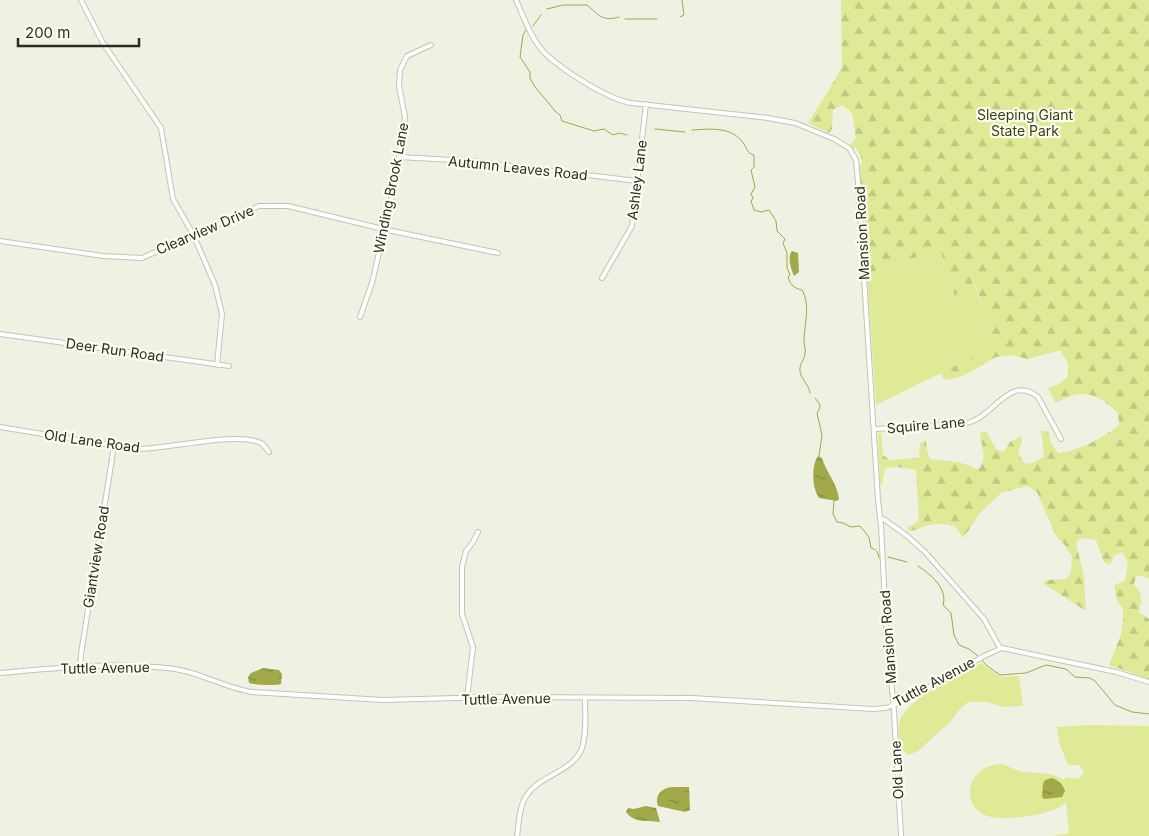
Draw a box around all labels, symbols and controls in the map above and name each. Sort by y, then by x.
scale bar [18,15,139,47]
text: 200 m [25,23,70,42]
park label: Sleeping Giant State Park [977,106,1073,139]
street label: Winding Brook Lane [369,121,412,255]
street label: Ashley Lane [623,139,650,221]
street label: Autumn Leaves Road [448,152,589,183]
street label: Mansion Road [851,186,872,280]
street label: Clearview Drive [153,201,256,258]
street label: Deer Run Road [65,334,165,365]
street label: Squire Lane [886,413,966,436]
street label: Old Lane Road [43,425,141,456]
street label: Giantview Road [79,505,112,609]
street label: Mansion Road [876,590,899,684]
street label: Tuttle Avenue [890,653,977,710]
street label: Tuttle Avenue [60,658,150,677]
street label: Tuttle Avenue [461,689,551,708]
street label: Old Lane [886,740,907,800]

